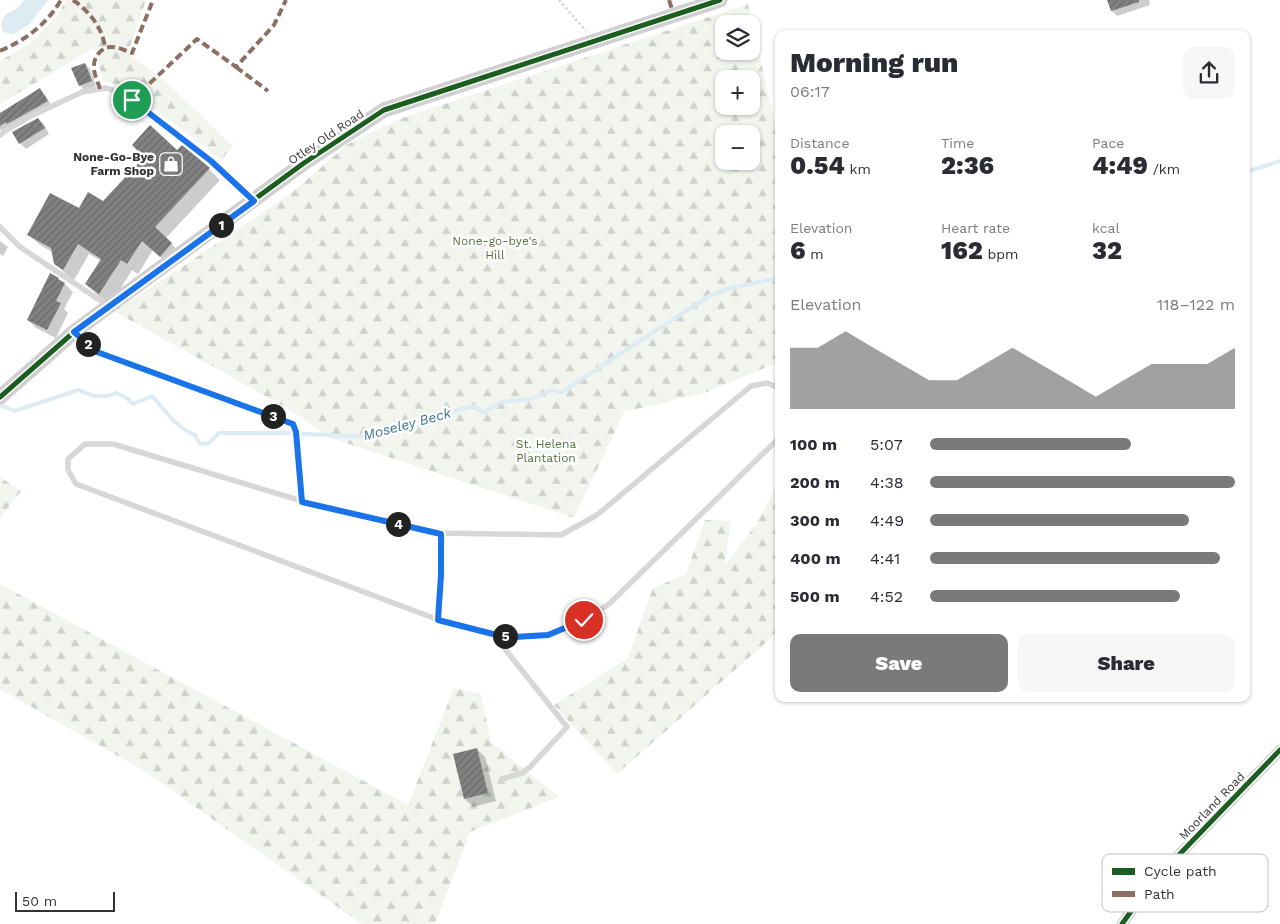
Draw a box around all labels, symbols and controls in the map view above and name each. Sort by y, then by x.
map controls [715,15,760,170]
button: layers [715,15,760,60]
text: Morning run [790,46,958,79]
button: share [1183,47,1235,99]
button: + [715,70,760,115]
pin [111,79,153,121]
text: 06:17 [790,82,830,101]
icon: arrive [118,86,146,114]
street label: Otley Old Road [286,107,366,167]
button: − [715,125,760,170]
text: Distance [790,135,850,151]
text: Time [941,135,974,151]
text: Pace [1092,135,1124,151]
place label: None-Go-Bye Farm Shop [73,150,154,178]
shop icon: None-Go-Bye Farm Shop [158,151,184,177]
text: 0.54 [790,151,845,180]
text: 2:36 [941,151,994,180]
text: 4:49 [1092,151,1148,180]
text: km [845,161,871,177]
text: /km [1148,161,1180,177]
pin: 1 [208,212,234,238]
text: 1 [218,217,225,233]
text: Elevation [790,220,853,236]
text: Heart rate [941,220,1010,236]
text: kcal [1092,220,1120,236]
park label: None-go-bye's Hill [452,234,538,262]
text: 6 [790,236,805,265]
text: 162 [941,236,983,265]
text: 32 [1092,236,1122,265]
text: m [805,246,824,262]
text: bpm [983,246,1018,262]
text: Elevation [790,295,861,314]
text: 118–122 m [1157,295,1235,314]
pin: 2 [76,332,100,356]
text: 2 [84,336,93,352]
pin: 3 [260,404,286,428]
water label: Moseley Beck [361,404,453,443]
text: 3 [269,408,278,424]
text: 100 m [790,435,837,454]
text: 5:07 [870,435,903,454]
park label: St. Helena Plantation [516,437,576,465]
text: 200 m [790,473,840,492]
text: 4:38 [870,473,904,492]
text: 300 m [790,511,840,530]
text: 4:49 [870,511,904,530]
pin: 4 [386,512,410,536]
text: 4 [394,516,403,532]
text: 400 m [790,549,841,568]
text: 4:41 [870,549,900,568]
text: 500 m [790,587,840,606]
text: 4:52 [870,587,903,606]
pin [563,599,605,641]
icon: check [570,606,598,634]
pin: 5 [492,624,518,648]
text: 5 [501,628,510,644]
button: Save [790,634,1008,692]
button: Share [1018,634,1235,692]
street label: Moorland Road [1176,769,1248,843]
legend [1102,854,1268,912]
text: Cycle path [1144,863,1217,879]
text: Path [1144,886,1175,902]
scale bar [15,889,115,912]
text: 50 m [22,893,57,909]

